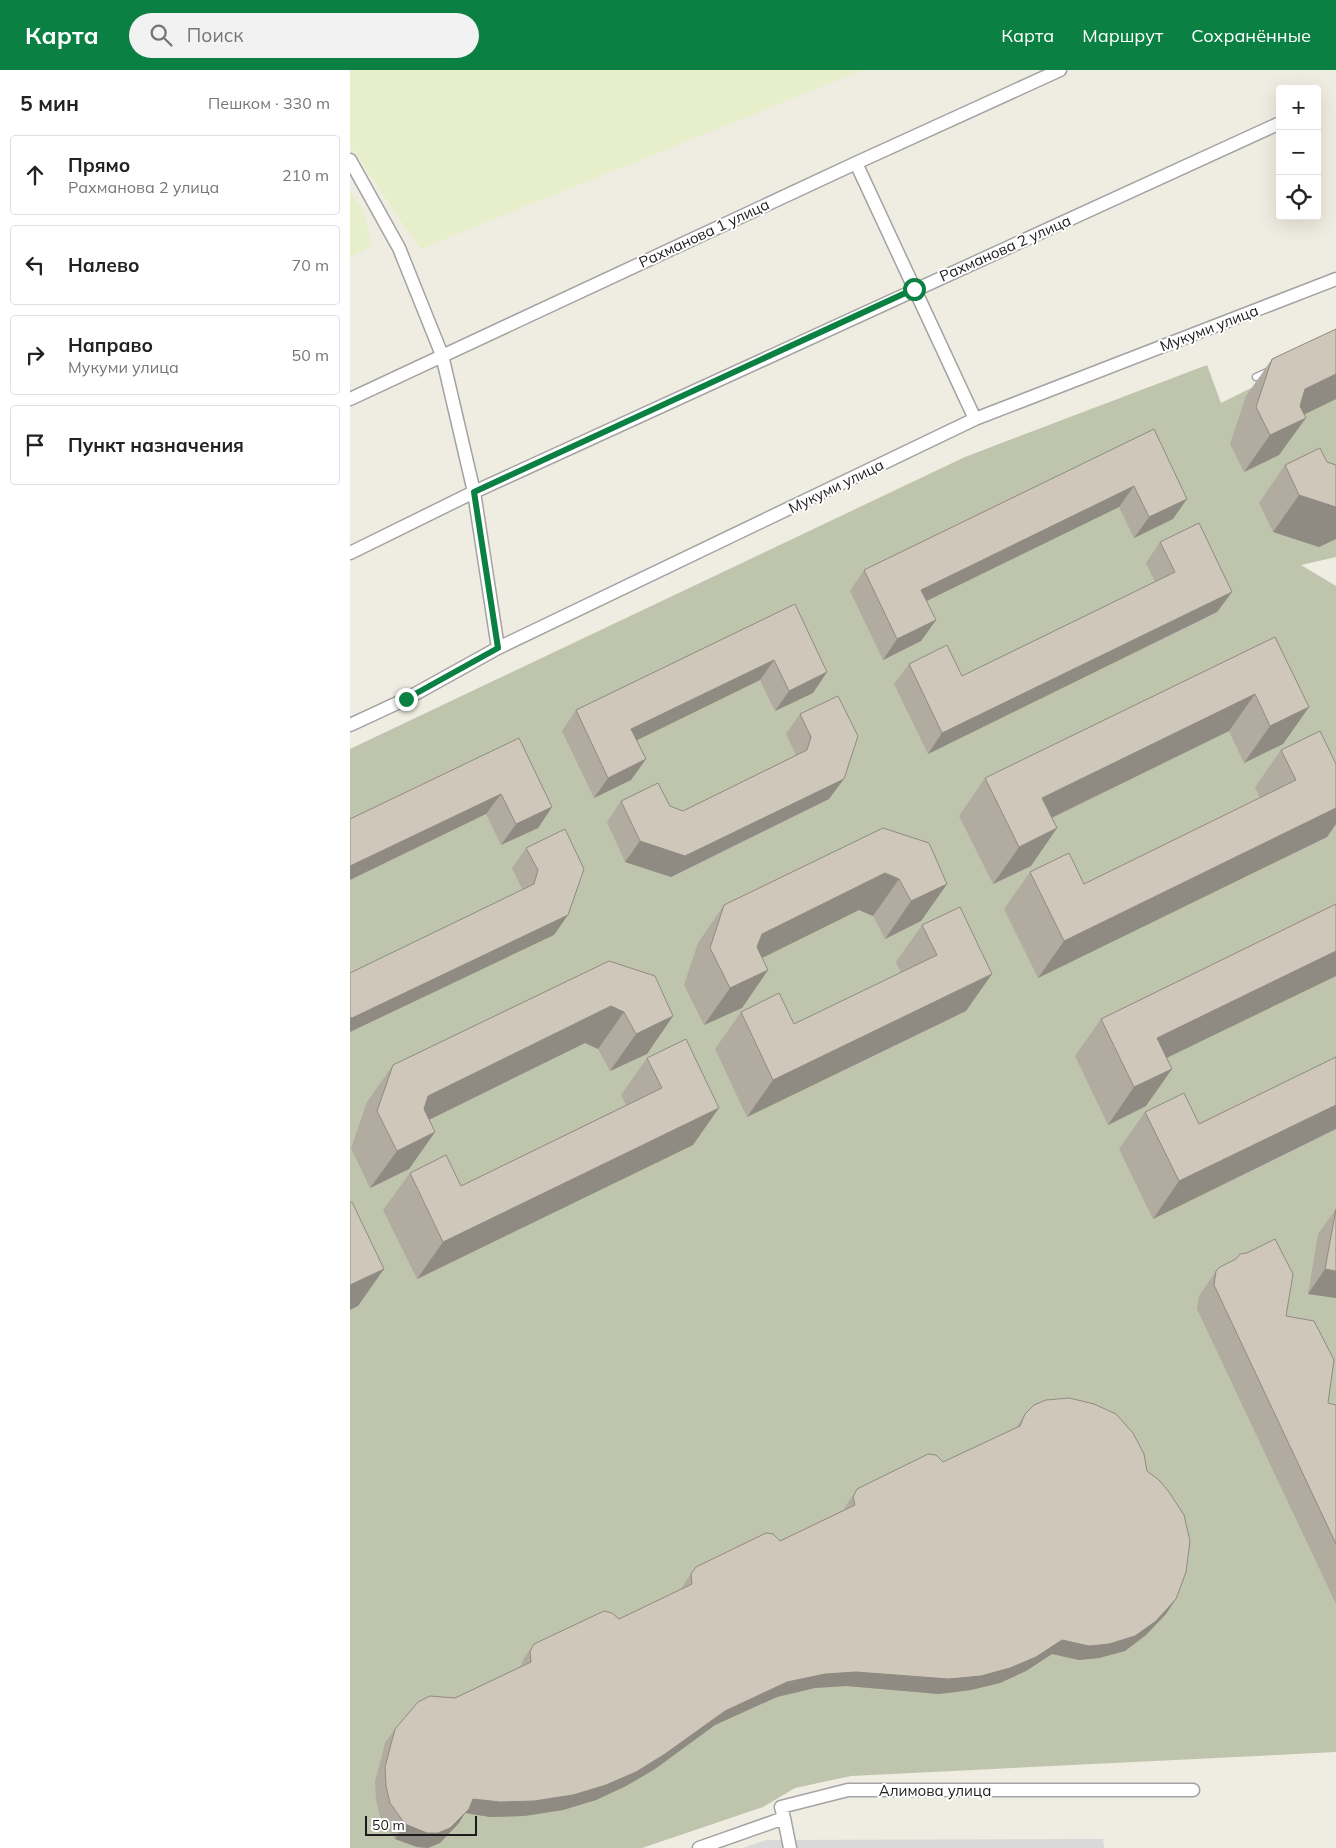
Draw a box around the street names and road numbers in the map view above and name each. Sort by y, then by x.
street label: Рахманова 1 улица [636,194,772,272]
street label: Рахманова 2 улица [936,210,1074,286]
street label: Мукуми улица [1157,301,1261,355]
street label: Мукуми улица [785,455,887,517]
street label: Алимова улица [879,1781,991,1800]

